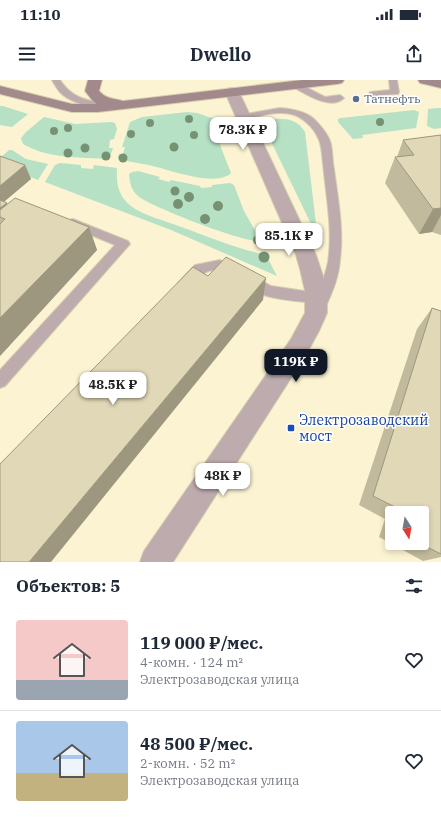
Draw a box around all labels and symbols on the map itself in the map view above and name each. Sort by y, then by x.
place label: Татнефть [364,91,421,106]
marker: Татнефть [351,94,361,104]
pin: 78.3K ₽ [206,117,280,151]
pin: 85.1K ₽ [252,223,326,257]
pin: 119K ₽ [263,349,329,383]
pin: 48.5K ₽ [76,372,150,406]
place label: Электрозаводский мост [299,411,429,445]
marker: Электрозаводский мост [286,423,296,433]
pin: 48K ₽ [195,463,251,497]
north arrow [385,506,429,550]

